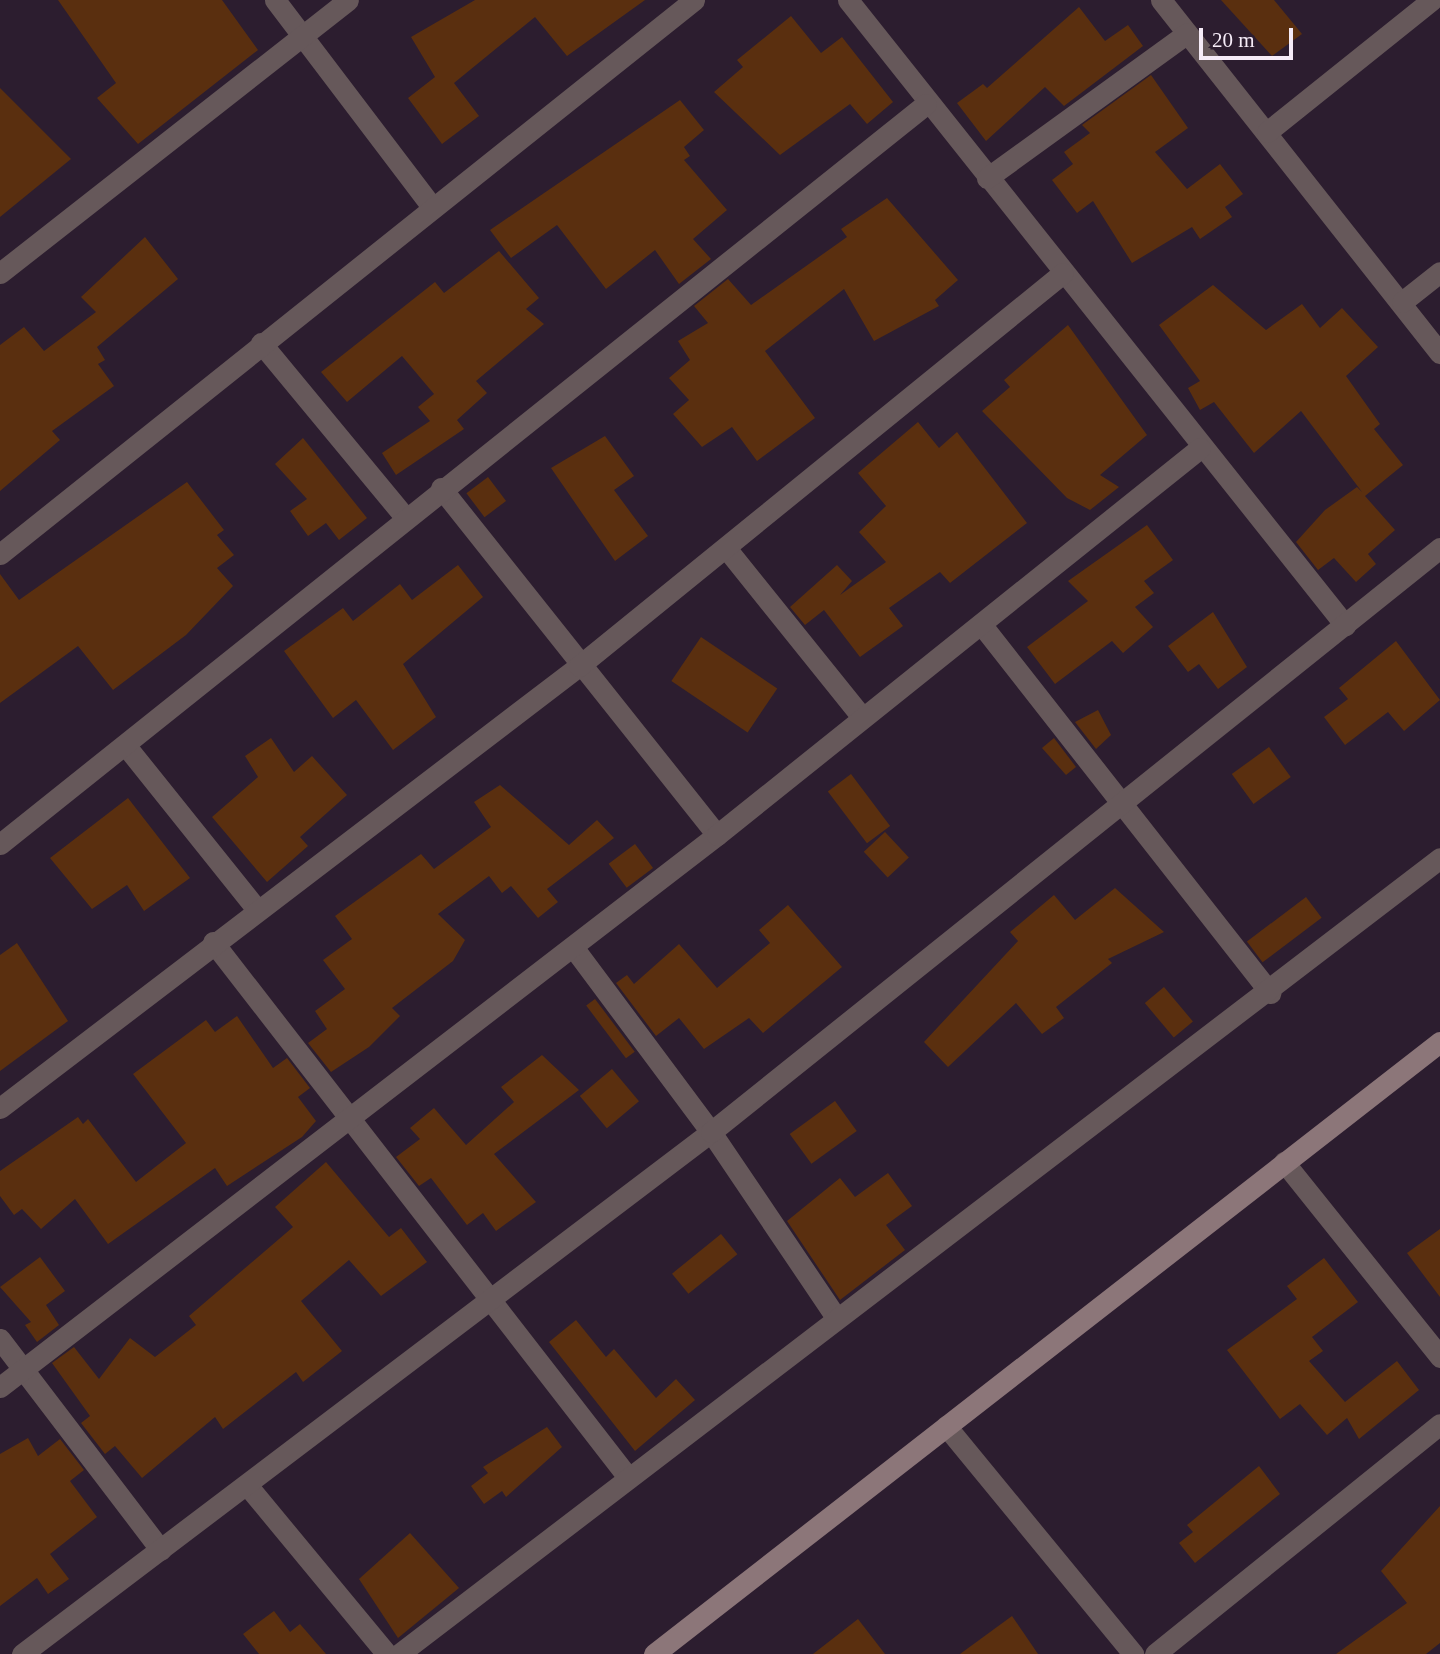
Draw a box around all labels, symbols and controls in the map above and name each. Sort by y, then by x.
scale bar [1202,14,1296,58]
text: 20 m [1212,28,1255,52]

